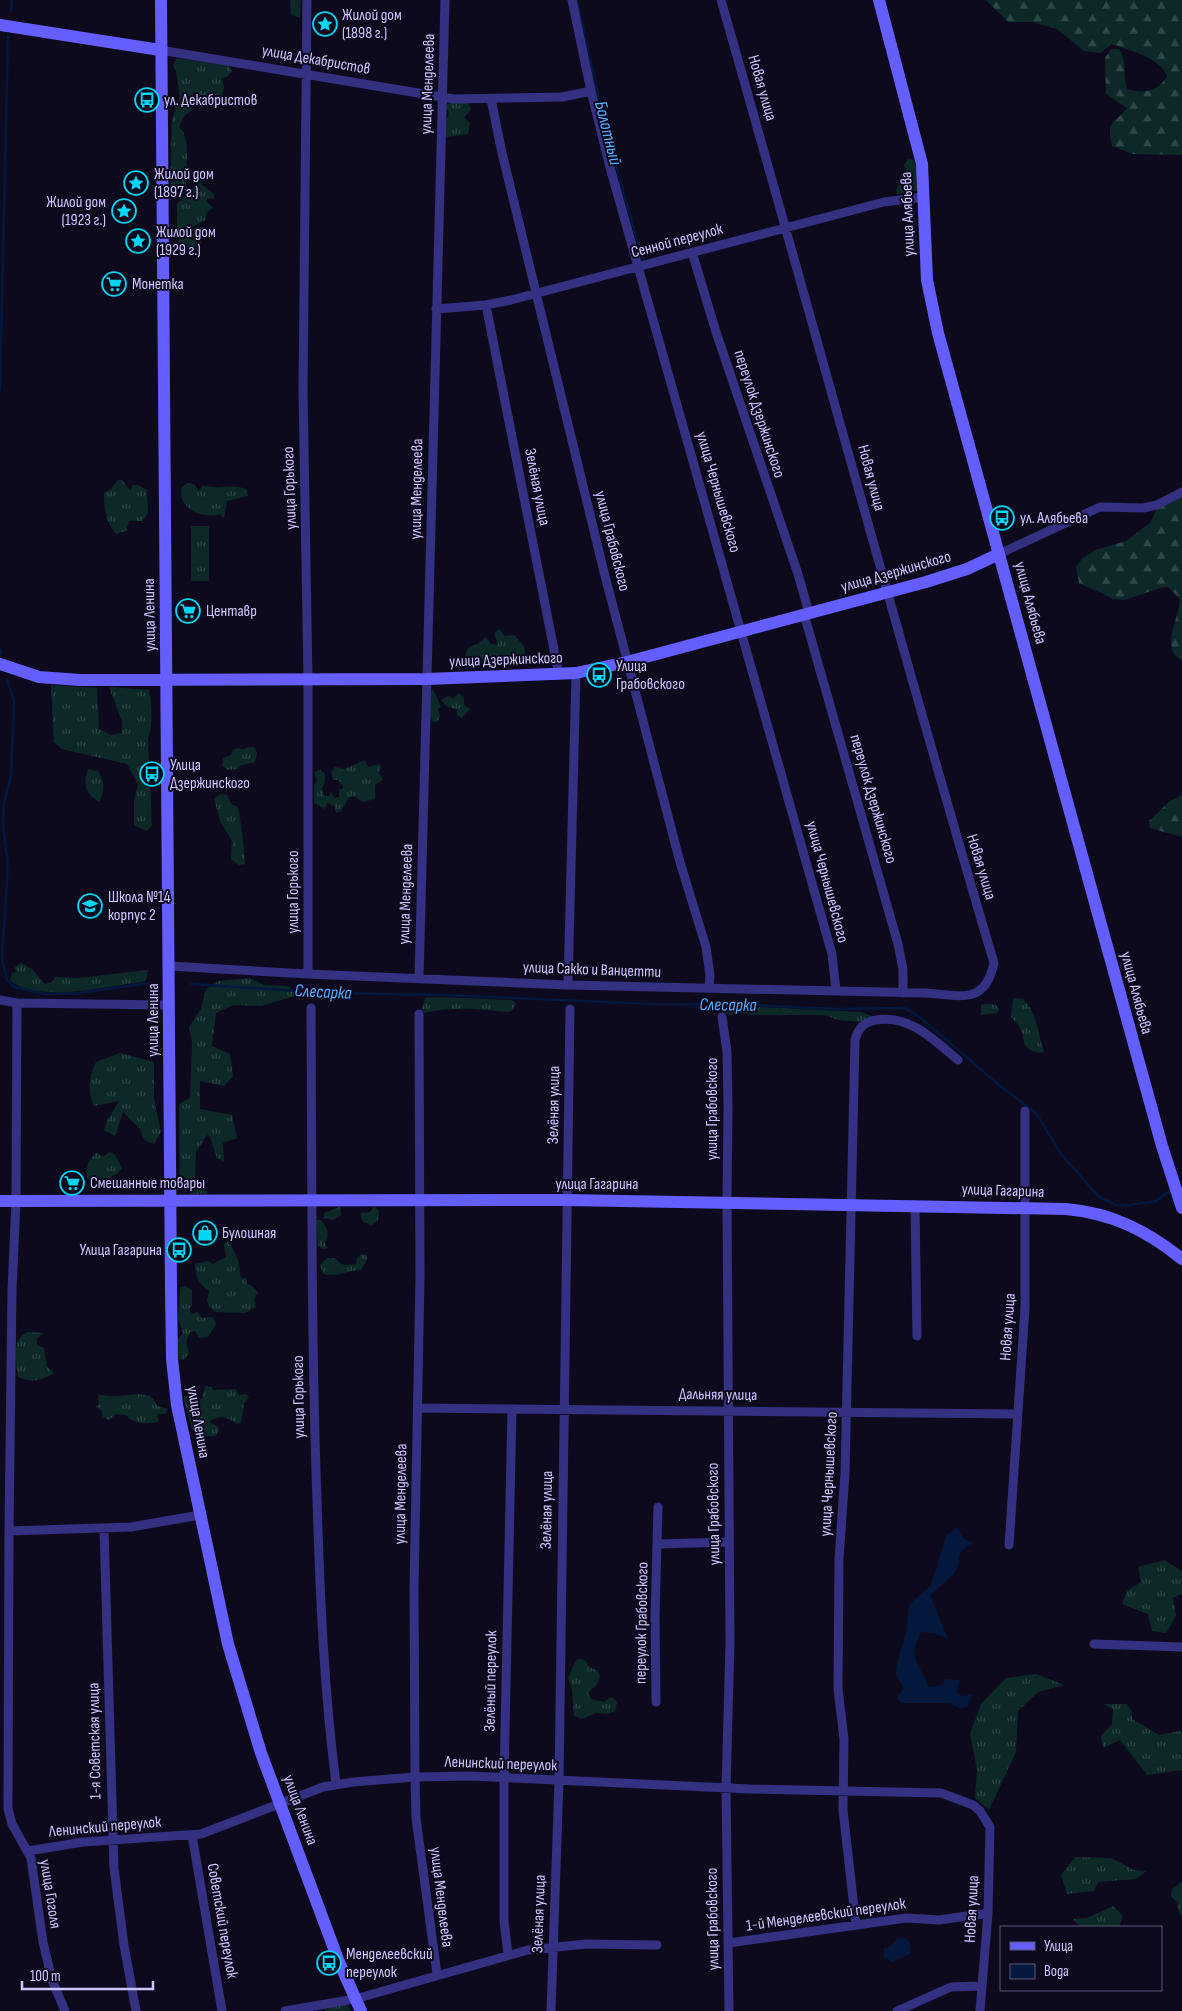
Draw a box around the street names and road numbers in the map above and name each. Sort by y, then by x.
street label: улица Менделеева [417,33,439,135]
street label: улица Декабристов [260,41,372,79]
street label: Новая улица [744,53,780,123]
street label: улица Алябьева [897,171,919,257]
street label: Сенной переулок [629,219,726,262]
street label: переулок Дзержинского [729,348,789,480]
street label: улица Чернышевского [692,429,744,555]
street label: улица Менделеева [407,438,427,540]
street label: Новая улица [853,443,889,513]
street label: улица Горького [279,446,301,530]
street label: Зелёная улица [520,447,554,527]
street label: улица Грабовского [590,489,634,593]
street label: улица Дзержинского [839,547,953,597]
street label: улица Алябьева [1010,560,1050,646]
street label: улица Ленина [140,578,160,652]
street label: улица Дзержинского [449,649,563,671]
street label: переулок Дзержинского [846,732,900,866]
street label: улица Чернышевского [802,819,852,945]
street label: Новая улица [962,832,1000,902]
street label: улица Менделеева [395,843,417,945]
street label: улица Горького [284,850,303,934]
street label: улица Алябьева [1116,950,1156,1036]
street label: улица Сакко и Ванцетти [523,958,661,982]
street label: улица Ленина [144,983,163,1057]
street label: улица Грабовского [703,1058,722,1160]
street label: Зелёная улица [544,1066,564,1144]
street label: улица Гагарина [556,1175,638,1194]
street label: улица Гагарина [961,1180,1045,1202]
street label: Новая улица [996,1293,1020,1361]
street label: улица Горького [289,1355,309,1439]
street label: улица Ленина [182,1384,214,1460]
street label: Дальняя улица [679,1385,757,1405]
street label: улица Чернышевского [816,1411,842,1537]
street label: улица Менделеева [391,1443,411,1545]
street label: улица Грабовского [704,1463,724,1565]
street label: Зелёная улица [537,1471,557,1549]
street label: переулок Грабовского [631,1562,653,1684]
street label: Зелёный переулок [481,1629,501,1732]
street label: 1-я Советская улица [84,1683,106,1799]
street label: Ленинский переулок [443,1753,559,1775]
street label: улица Ленина [279,1772,321,1848]
street label: Ленинский переулок [47,1813,163,1841]
street label: улица Менделеева [425,1846,457,1948]
street label: улица Гоголя [35,1858,65,1930]
street label: Советский переулок [203,1862,242,1981]
street label: улица Грабовского [703,1868,723,1970]
street label: Зелёная улица [528,1874,550,1954]
street label: Новая улица [961,1875,983,1943]
street label: 1-й Менделеевский переулок [745,1894,908,1936]

